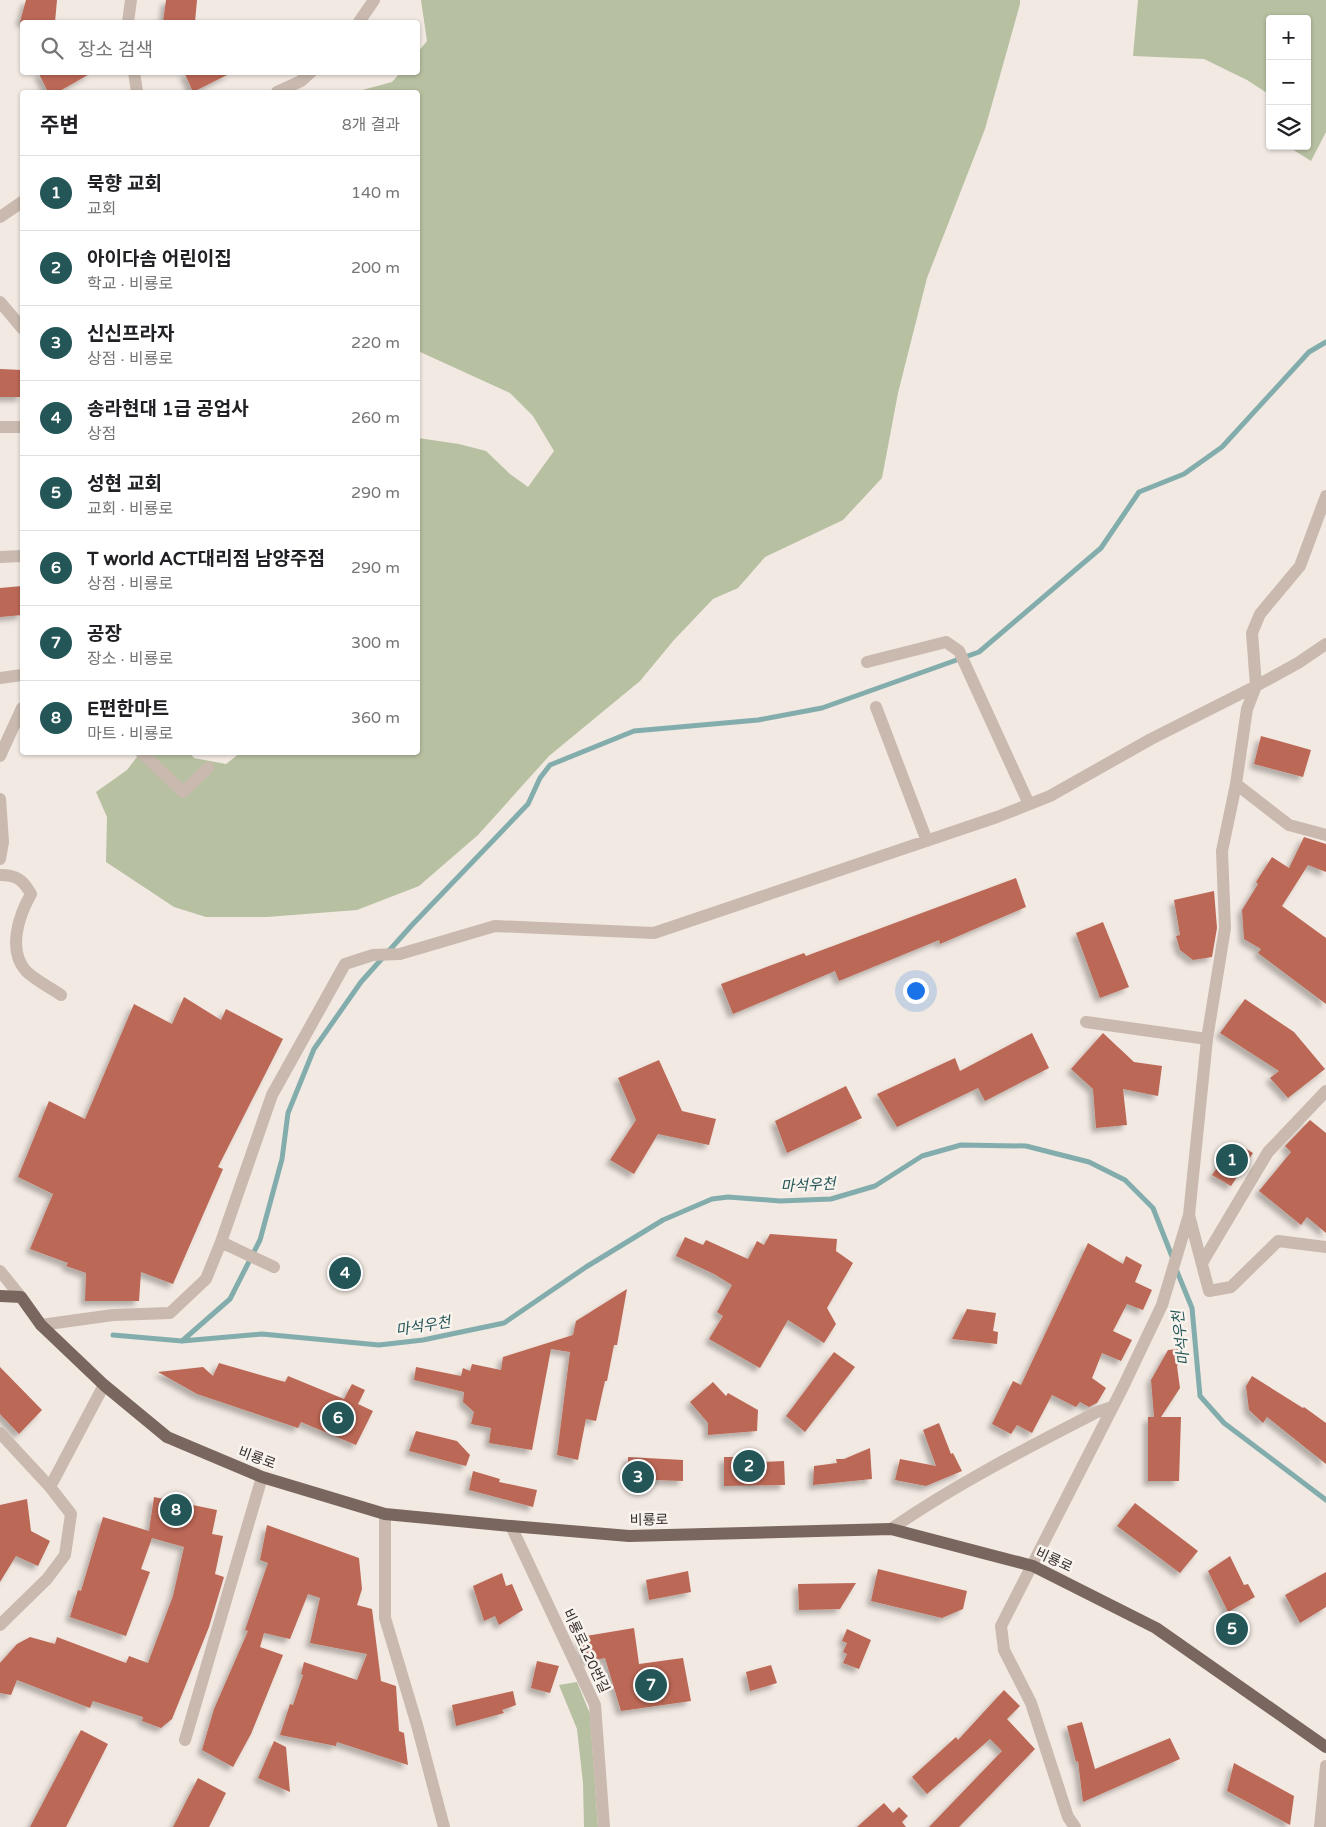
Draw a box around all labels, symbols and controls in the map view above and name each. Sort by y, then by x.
map controls [1266,15,1311,150]
button: + [1266,15,1311,60]
search box [20,20,420,75]
icon: search [38,34,66,62]
text: 장소 검색 [78,39,153,61]
button: − [1266,60,1311,105]
button: layers [1266,105,1311,150]
text: 주변 [40,113,79,138]
text: 8개 결과 [342,115,400,135]
text: 묵향 교회 [87,173,162,195]
text: 1 [51,183,61,203]
text: 140 m [351,183,400,203]
text: 교회 [87,199,116,219]
text: 아이다솜 어린이집 [87,248,232,270]
text: 2 [51,258,61,278]
text: 200 m [351,258,400,278]
text: 학교 · 비룡로 [87,274,173,294]
text: 신신프라자 [87,323,174,345]
text: 3 [51,333,61,353]
text: 220 m [351,333,400,353]
text: 상점 · 비룡로 [87,349,173,369]
text: 송라현대 1급 공업사 [87,398,249,420]
text: 4 [51,408,61,428]
text: 260 m [351,408,400,428]
text: 상점 [87,424,116,444]
text: 성현 교회 [87,473,162,495]
text: 5 [51,483,61,503]
text: 290 m [351,483,400,503]
text: 교회 · 비룡로 [87,499,173,519]
text: T world ACT대리점 남양주점 [87,548,325,570]
text: 6 [51,558,61,578]
text: 290 m [351,558,400,578]
text: 상점 · 비룡로 [87,574,173,594]
text: 공장 [87,623,122,645]
text: 7 [51,633,61,653]
text: 300 m [351,633,400,653]
text: 장소 · 비룡로 [87,649,173,669]
text: E편한마트 [87,698,169,720]
text: 8 [51,708,61,728]
text: 360 m [351,708,400,728]
text: 마트 · 비룡로 [87,724,173,744]
your location [903,978,929,1004]
pin: 1 [1216,1141,1248,1179]
water label: 마석우천 [780,1174,838,1195]
pin: 4 [329,1254,361,1292]
water label: 마석우천 [1168,1307,1193,1366]
water label: 마석우천 [394,1312,454,1339]
pin: 6 [322,1399,354,1437]
street label: 비룡로 [236,1443,278,1473]
pin: 2 [733,1447,765,1485]
pin: 3 [622,1458,654,1496]
pin: 8 [160,1491,192,1529]
street label: 비룡로 [630,1511,669,1529]
street label: 비룡로 [1033,1544,1075,1576]
street label: 비룡로120번길 [559,1606,613,1696]
pin: 5 [1216,1610,1248,1648]
pin: 7 [635,1666,667,1704]

